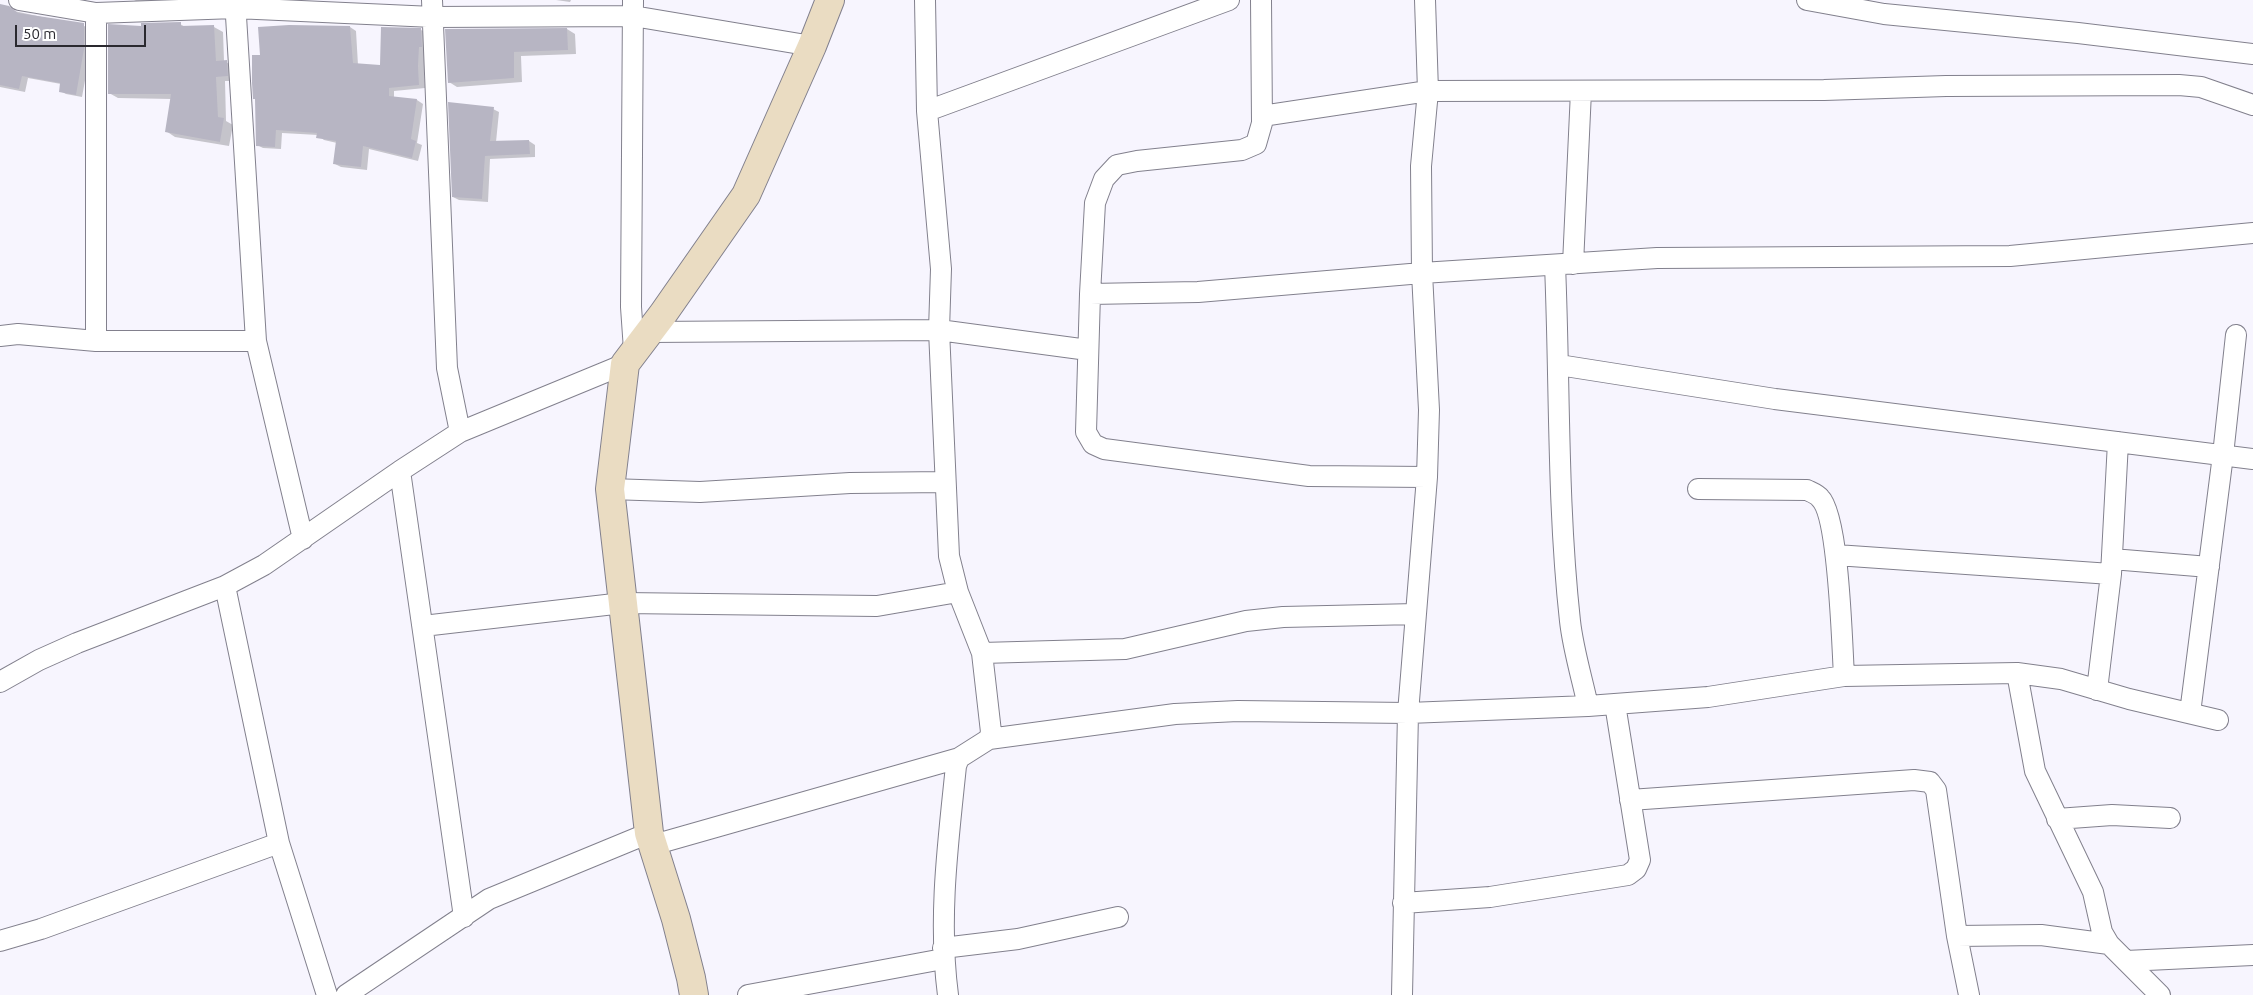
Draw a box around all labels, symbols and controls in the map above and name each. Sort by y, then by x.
scale bar [18,15,149,47]
text: 50 m [23,25,56,42]

